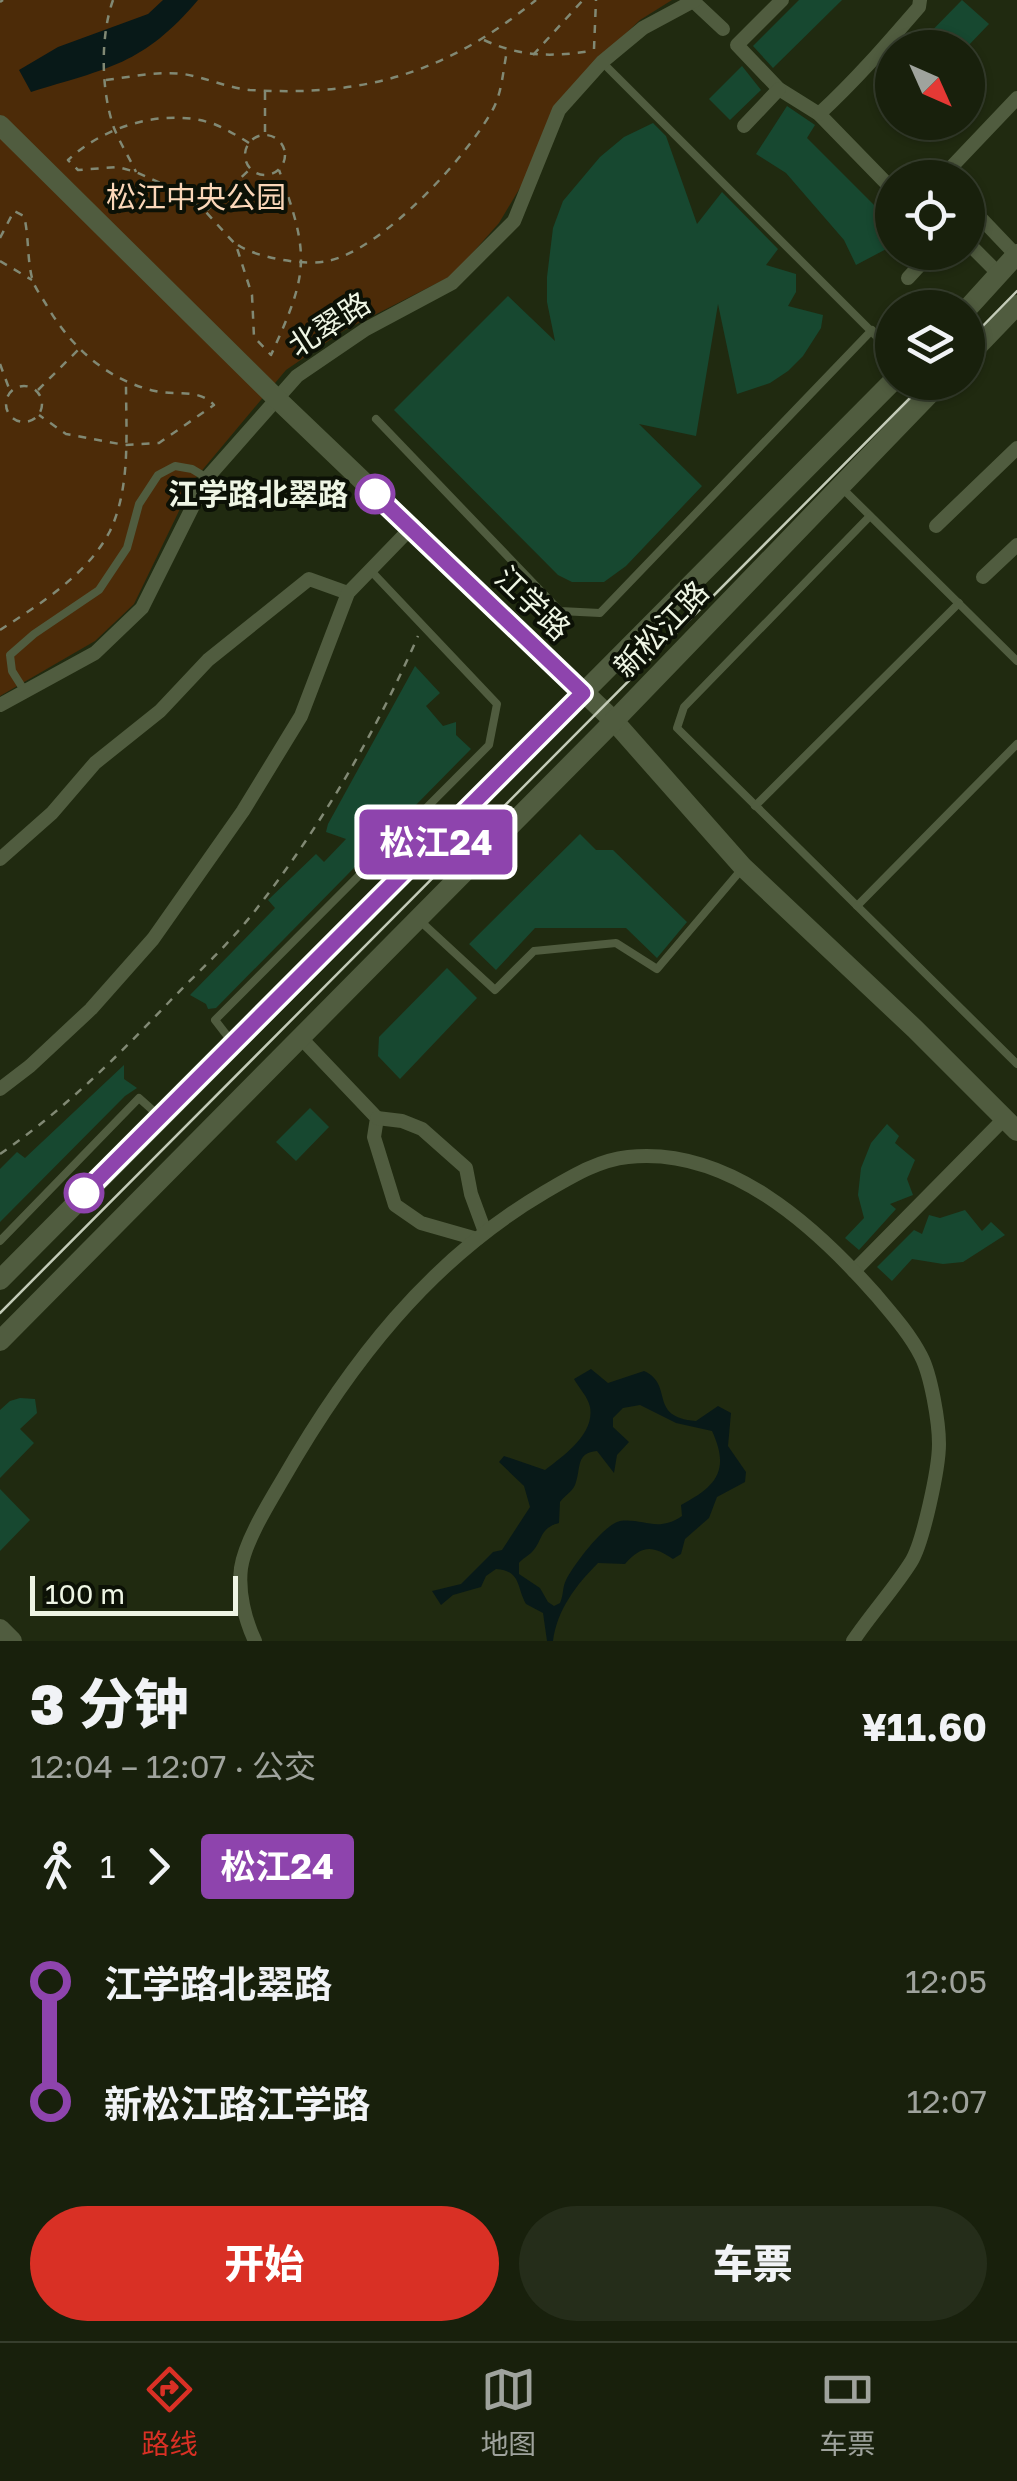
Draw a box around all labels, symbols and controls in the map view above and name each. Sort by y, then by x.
north arrow [875,30,985,140]
map controls [875,30,985,400]
button: locate [875,160,985,270]
park label: 松江中央公园 [106,179,286,215]
street label: 北翠路 [281,284,377,364]
button: layers [875,290,985,400]
marker: 江学路北翠路 [356,475,394,513]
place label: 江学路北翠路 [168,476,348,512]
street label: 江学路 [488,559,578,647]
street label: 新松江路 [606,573,716,685]
line badge: 松江24 [366,810,506,874]
text: 松江24 [379,821,493,863]
unlabelled marker [65,1174,103,1212]
scale bar [30,1571,238,1616]
text: 100 m [45,1577,125,1610]
text: 3 分钟 [30,1670,188,1736]
text: ¥11.60 [862,1704,987,1749]
text: 12:04 – 12:07 · 公交 [30,1747,316,1785]
icon: walk [30,1839,85,1894]
icon: forward [131,1839,186,1894]
text: 松江24 [221,1845,334,1887]
text: 1 [100,1847,116,1885]
text: 江学路北翠路 [104,1961,332,2006]
text: 12:05 [905,1962,987,2000]
text: 新松江路江学路 [104,2081,370,2126]
text: 12:07 [907,2082,987,2120]
button: 开始 [30,2206,499,2321]
button: 车票 [519,2206,987,2321]
tab: 路线 [141,2362,198,2462]
tab: 地图 [480,2362,537,2462]
tab: 车票 [819,2362,876,2462]

